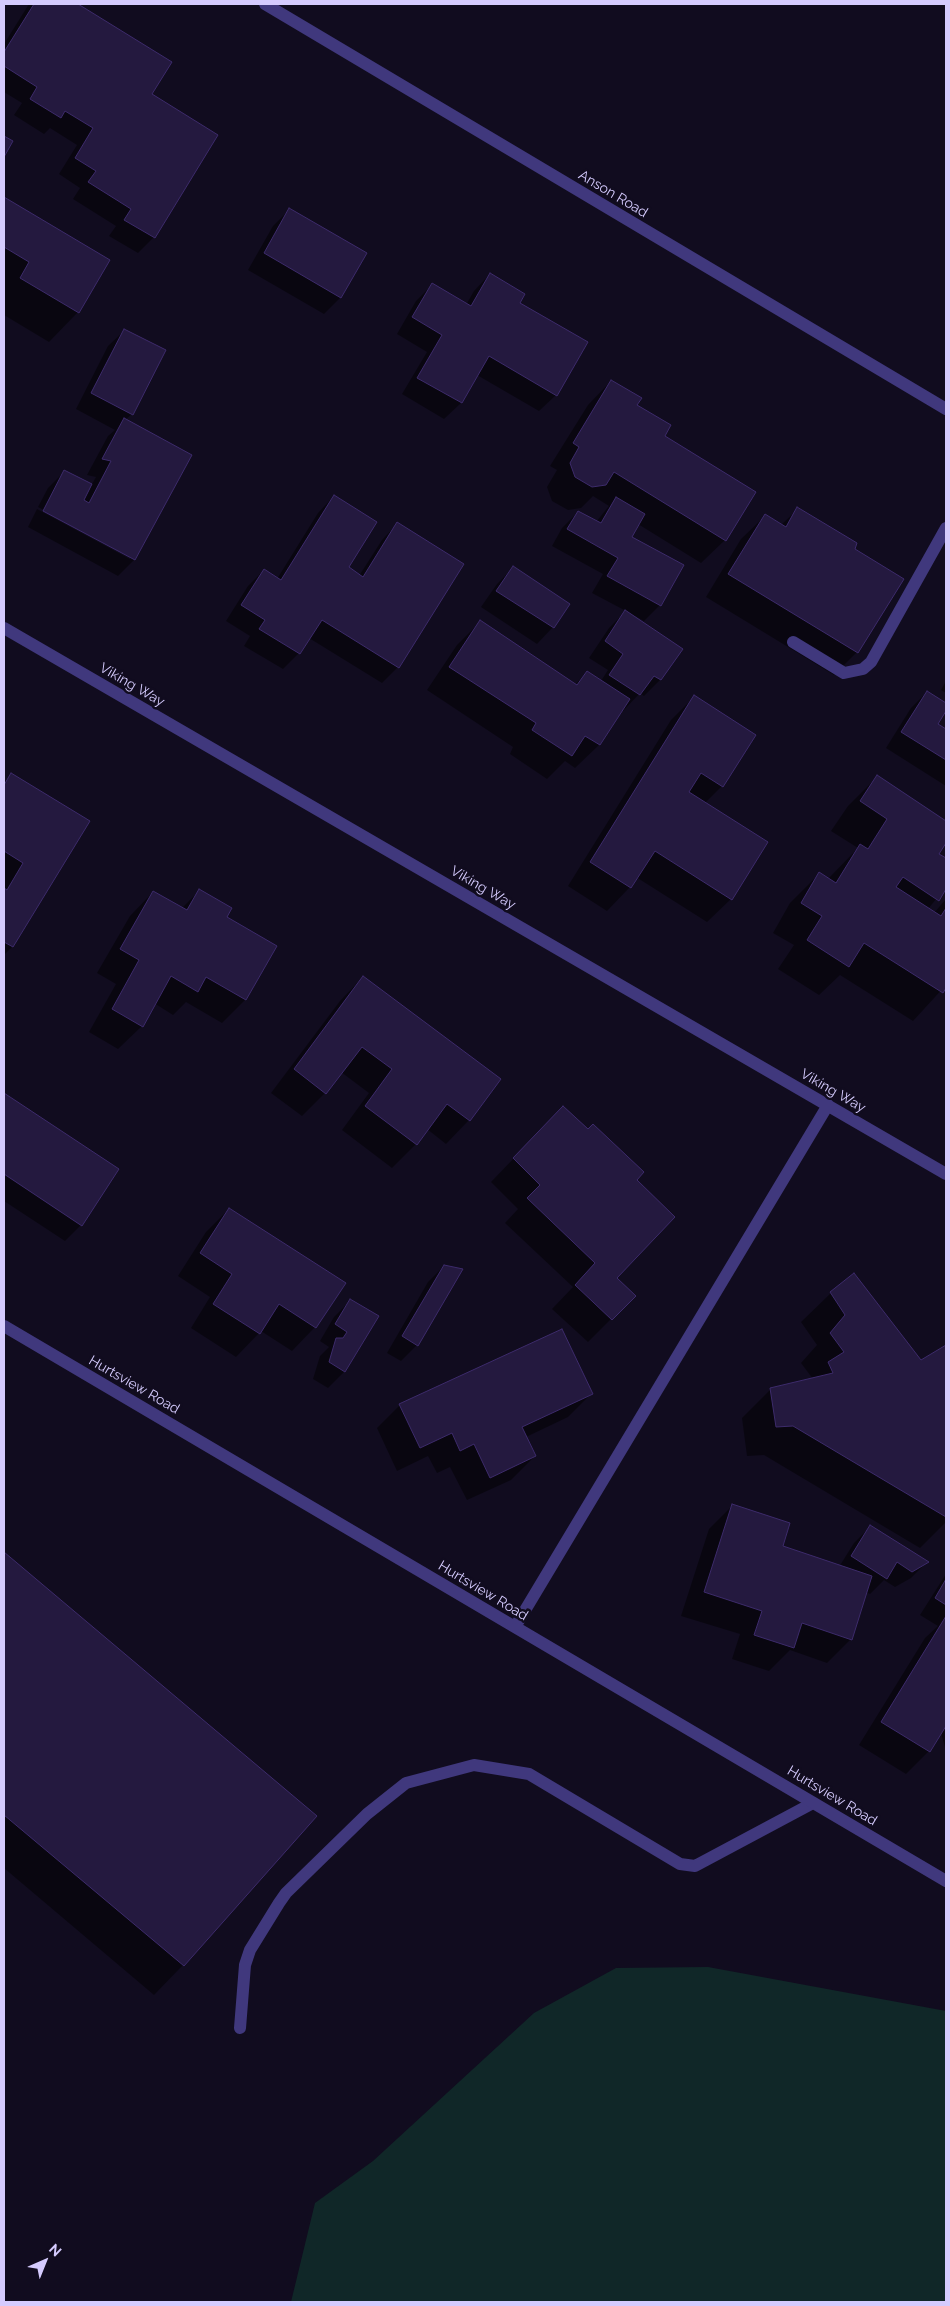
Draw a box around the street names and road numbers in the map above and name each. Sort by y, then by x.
street label: Anson Road [575,167,651,221]
street label: Viking Way [96,660,168,710]
street label: Viking Way [447,863,519,913]
street label: Viking Way [797,1066,869,1116]
street label: Hurtsview Road [86,1352,182,1418]
street label: Hurtsview Road [435,1558,531,1624]
street label: Hurtsview Road [784,1763,880,1829]

